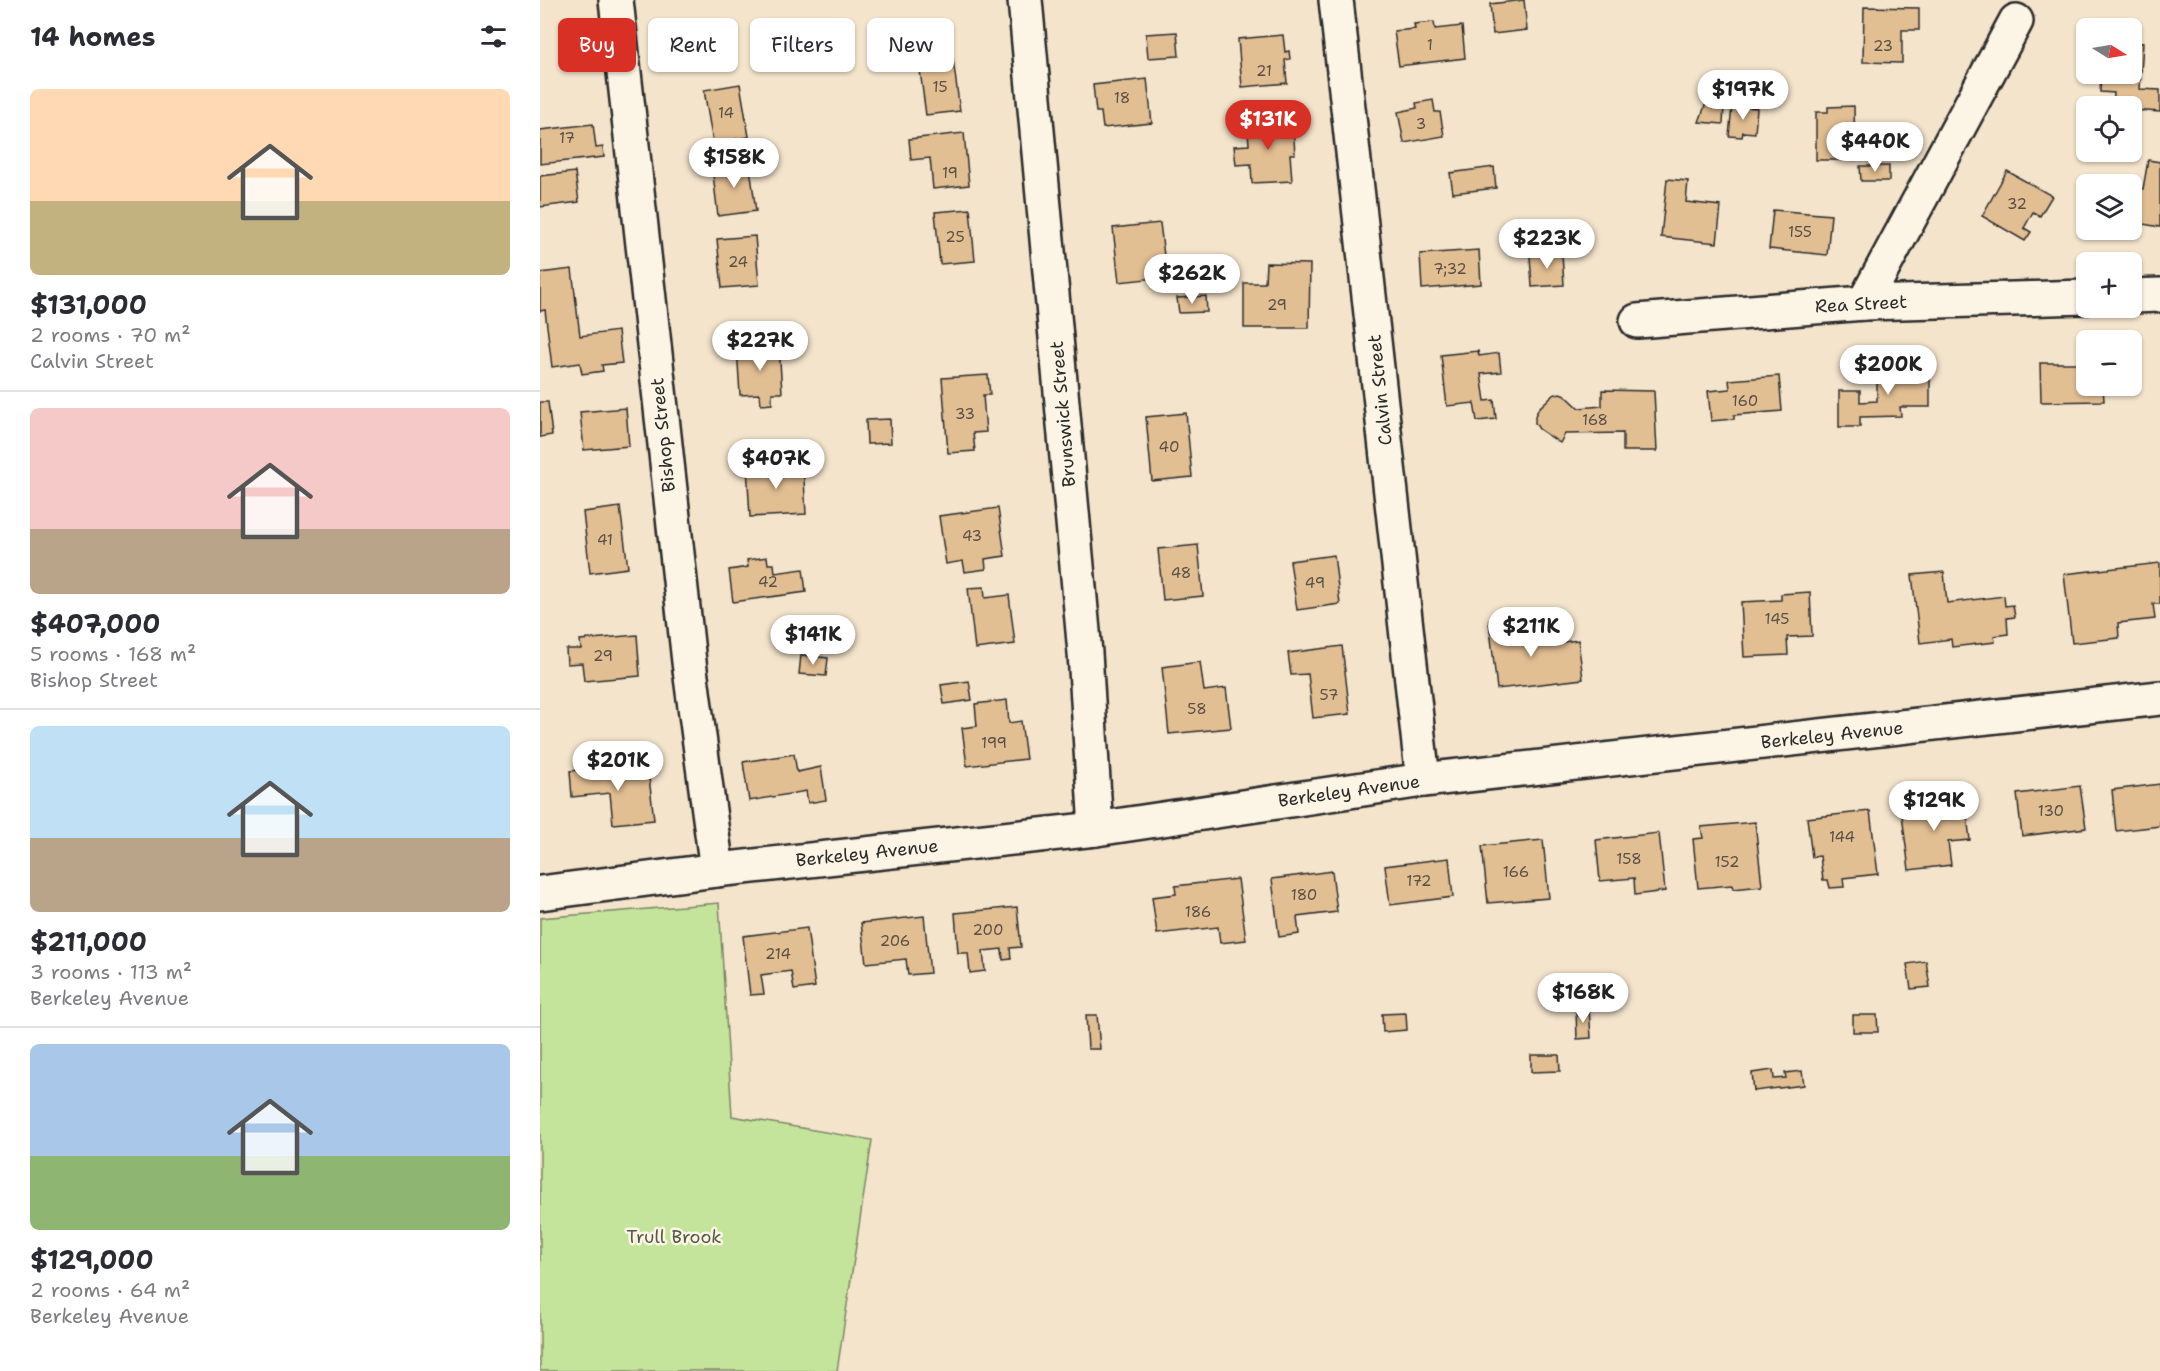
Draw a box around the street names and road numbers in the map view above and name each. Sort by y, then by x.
street label: Rea Street [1814,290,1908,318]
street label: Calvin Street [1362,333,1398,447]
street label: Brunswick Street [1045,340,1081,488]
street label: Bishop Street [645,376,681,493]
street label: Berkeley Avenue [1760,716,1904,754]
street label: Berkeley Avenue [1276,769,1422,813]
street label: Berkeley Avenue [795,834,939,872]

